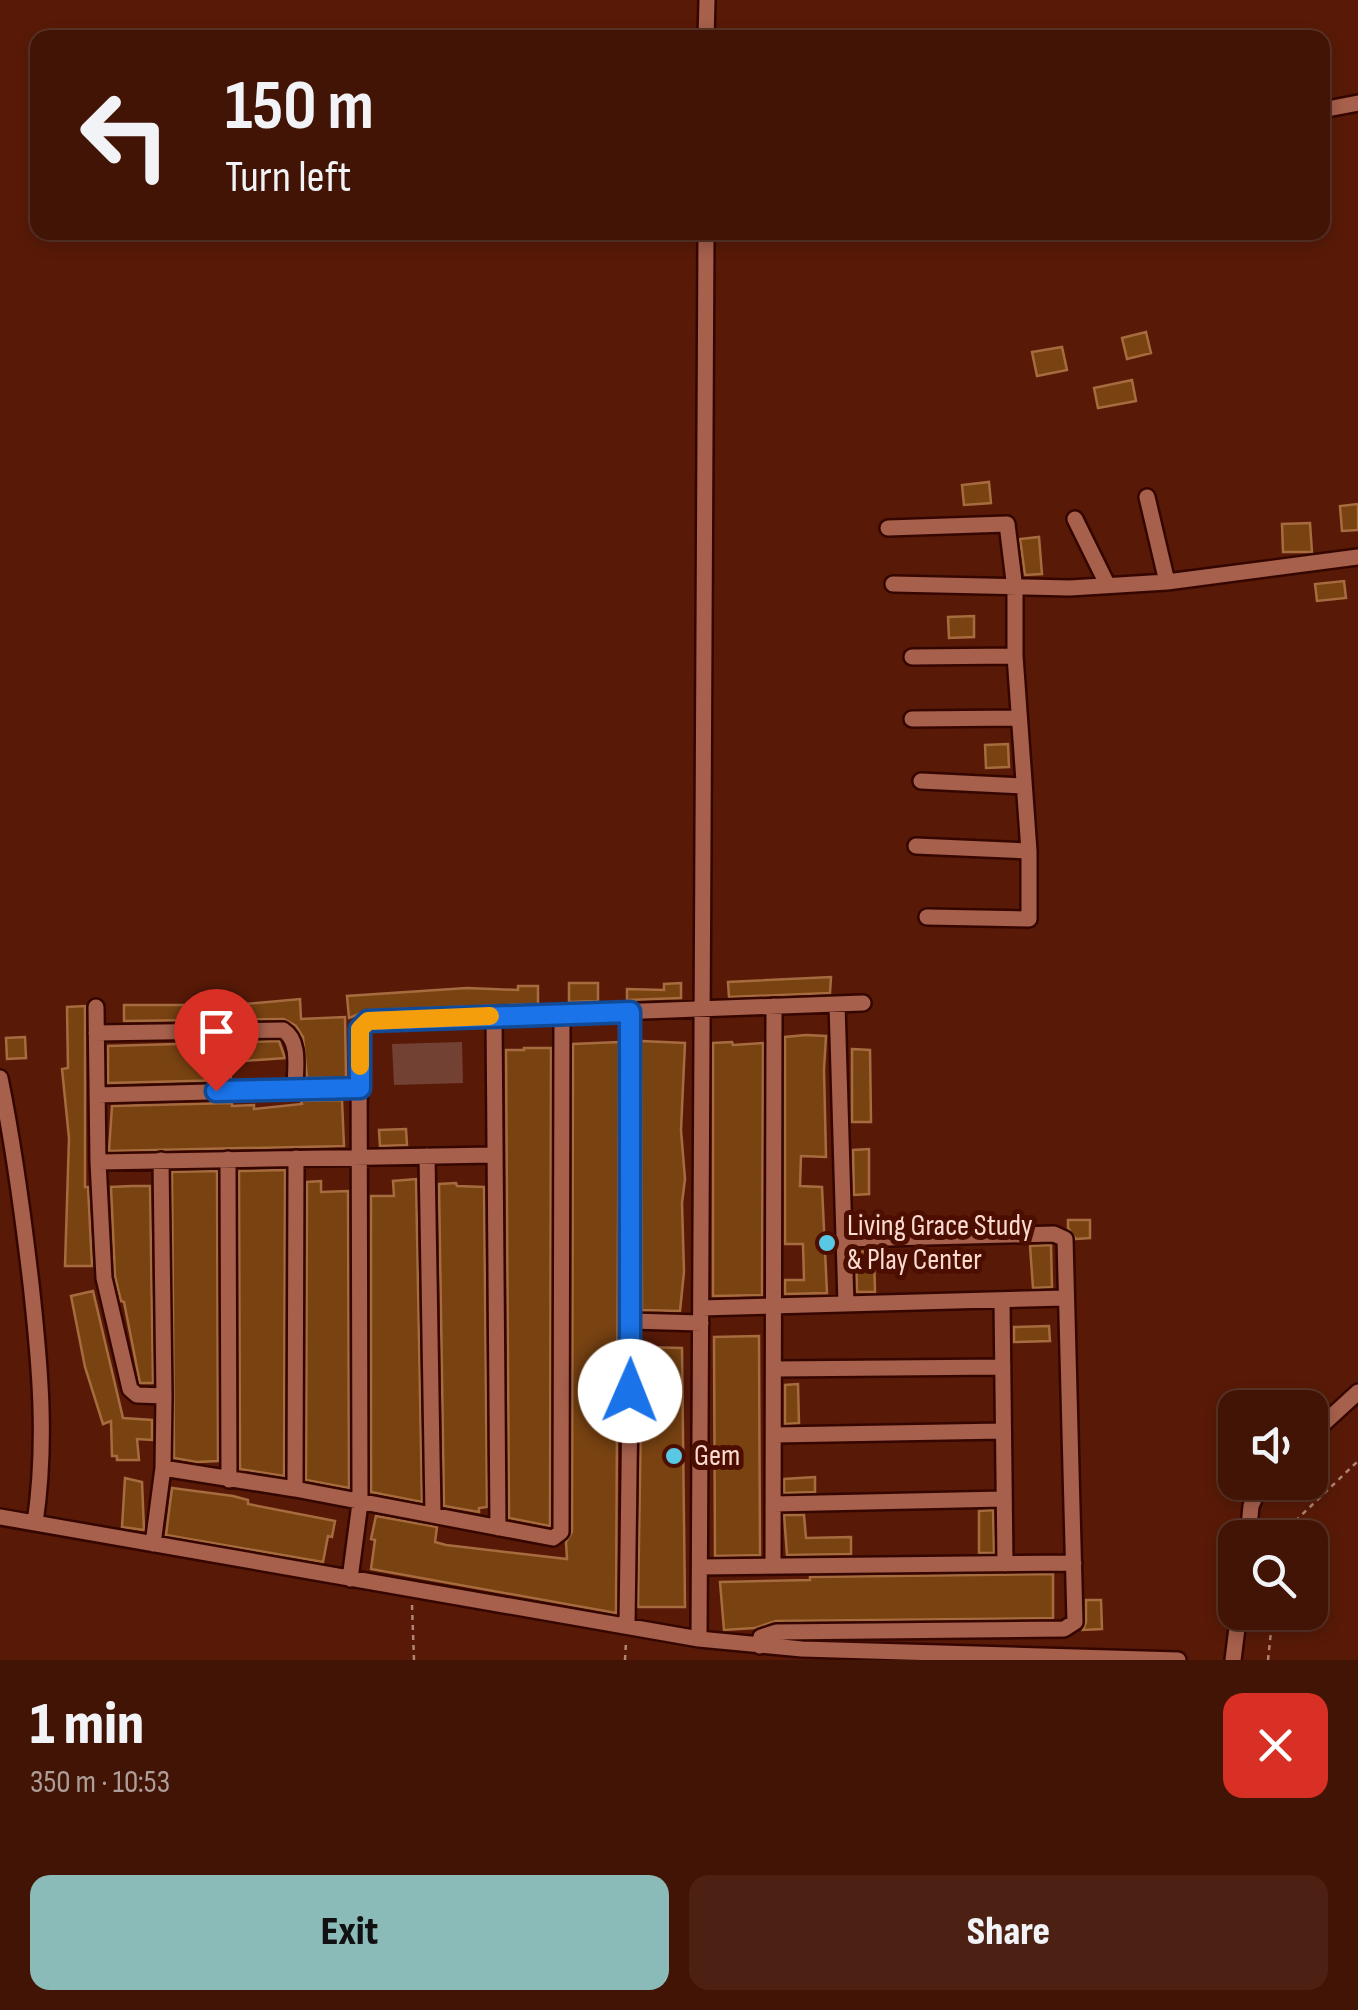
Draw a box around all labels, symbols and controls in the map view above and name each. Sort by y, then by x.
text: 150 m [225,65,374,149]
icon: left [60,70,190,200]
text: Turn left [225,150,351,205]
pin [174,989,259,1092]
icon: arrive [189,1004,244,1059]
place label: Living Grace Study & Play Center [847,1208,1033,1278]
marker: Living Grace Study & Play Center [816,1232,838,1254]
position arrow [578,1339,682,1443]
map controls [1218,1390,1328,1630]
button: sound [1218,1390,1328,1500]
place label: Gem [694,1438,740,1474]
marker: Gem [663,1445,685,1467]
button: search [1218,1520,1328,1630]
text: 1 min [30,1689,144,1761]
button: close [1223,1693,1328,1798]
text: 350 m · 10:53 [30,1763,170,1802]
button: Exit [30,1875,669,1990]
button: Share [689,1875,1328,1990]

